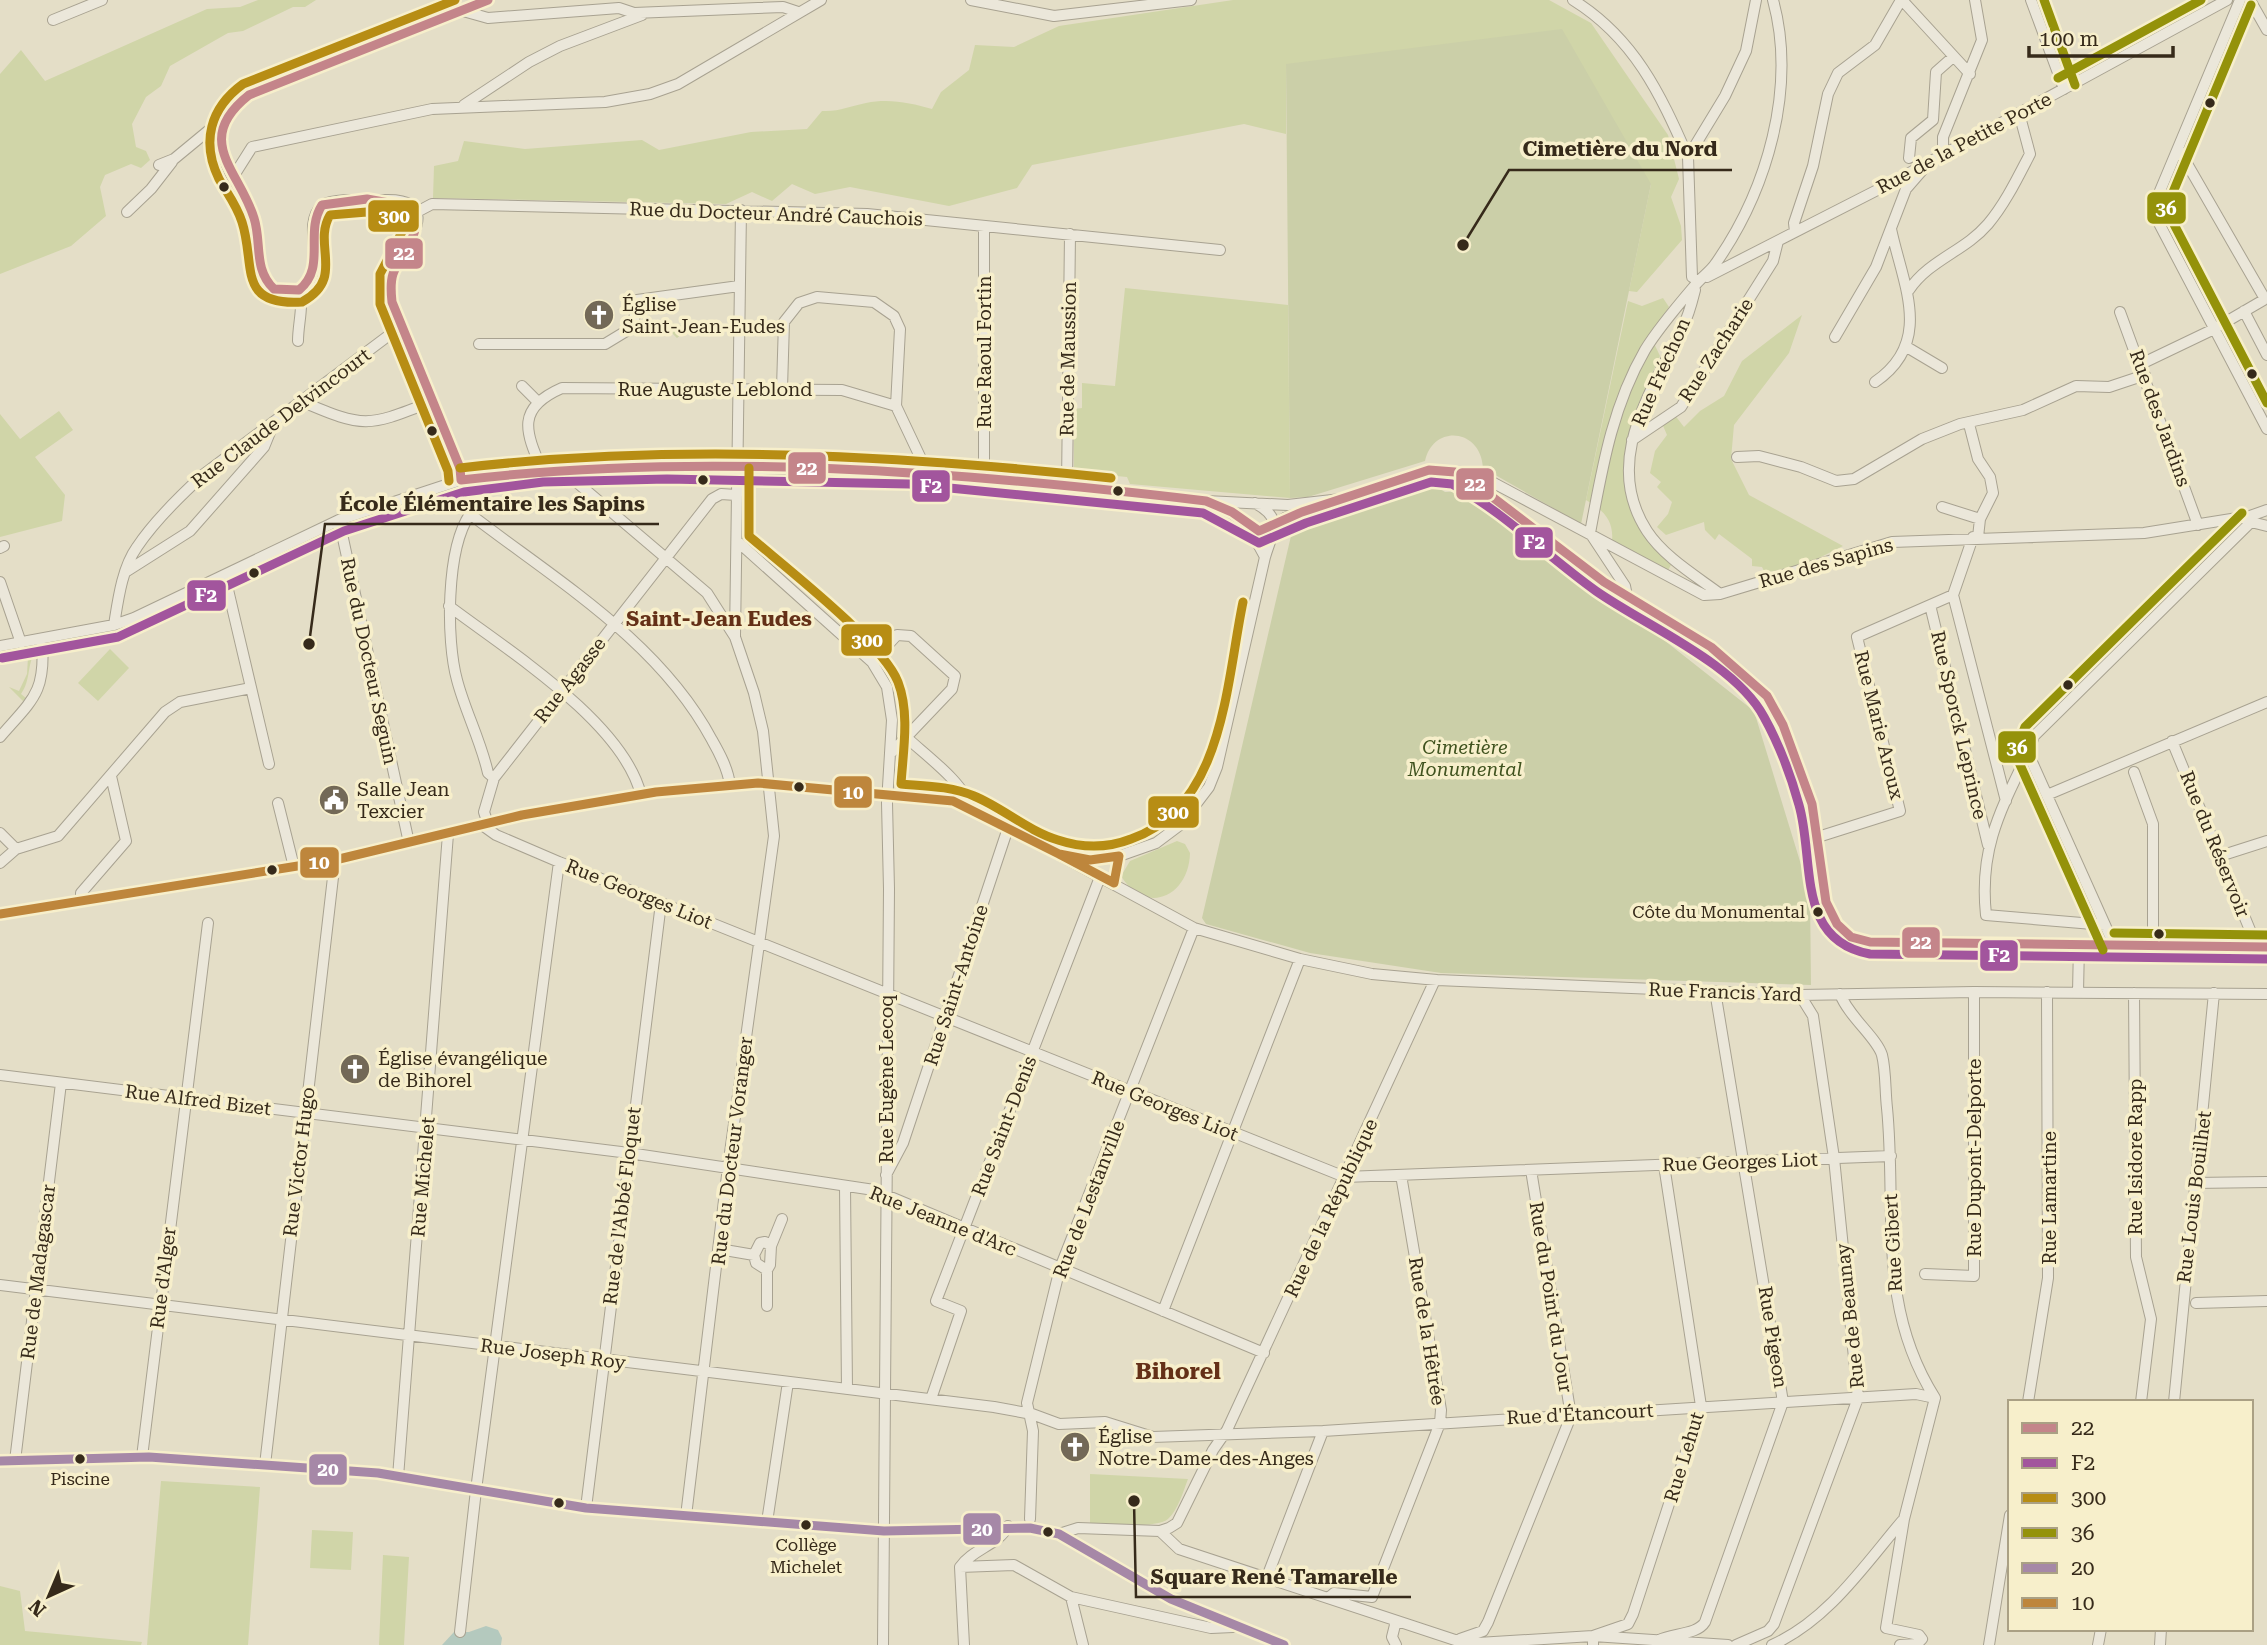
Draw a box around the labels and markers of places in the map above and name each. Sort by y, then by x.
unlabelled marker [2203,96,2217,110]
callout: Cimetière du Nord [1509,128,1732,170]
unlabelled marker [217,180,231,194]
place label: Église Saint-Jean-Eudes [622,293,785,338]
church icon: Église Saint-Jean-Eudes [582,298,616,332]
unlabelled marker [2245,367,2259,381]
unlabelled marker [425,424,439,438]
unlabelled marker [696,473,710,487]
callout: École Élémentaire les Sapins [325,482,659,524]
unlabelled marker [1111,484,1125,498]
unlabelled marker [247,566,261,580]
unlabelled marker [2061,678,2075,692]
place label: Salle Jean Texcier [357,778,450,823]
unlabelled marker [792,780,806,794]
public building icon: Salle Jean Texcier [317,783,351,817]
unlabelled marker [265,863,279,877]
place label: Côte du Monumental [1632,902,1805,922]
marker: Côte du Monumental [1811,905,1825,919]
unlabelled marker [2152,927,2166,941]
place label: Église évangélique de Bihorel [378,1047,547,1092]
church icon: Église évangélique de Bihorel [338,1052,372,1086]
place label: Église Notre-Dame-des-Anges [1098,1425,1314,1470]
church icon: Église Notre-Dame-des-Anges [1058,1430,1092,1464]
marker: Piscine [73,1452,87,1466]
place label: Piscine [50,1469,110,1489]
unlabelled marker [552,1496,566,1510]
marker: Collège Michelet [799,1518,813,1532]
unlabelled marker [1041,1525,1055,1539]
place label: Collège Michelet [770,1535,842,1577]
callout: Square René Tamarelle [1136,1555,1411,1597]

